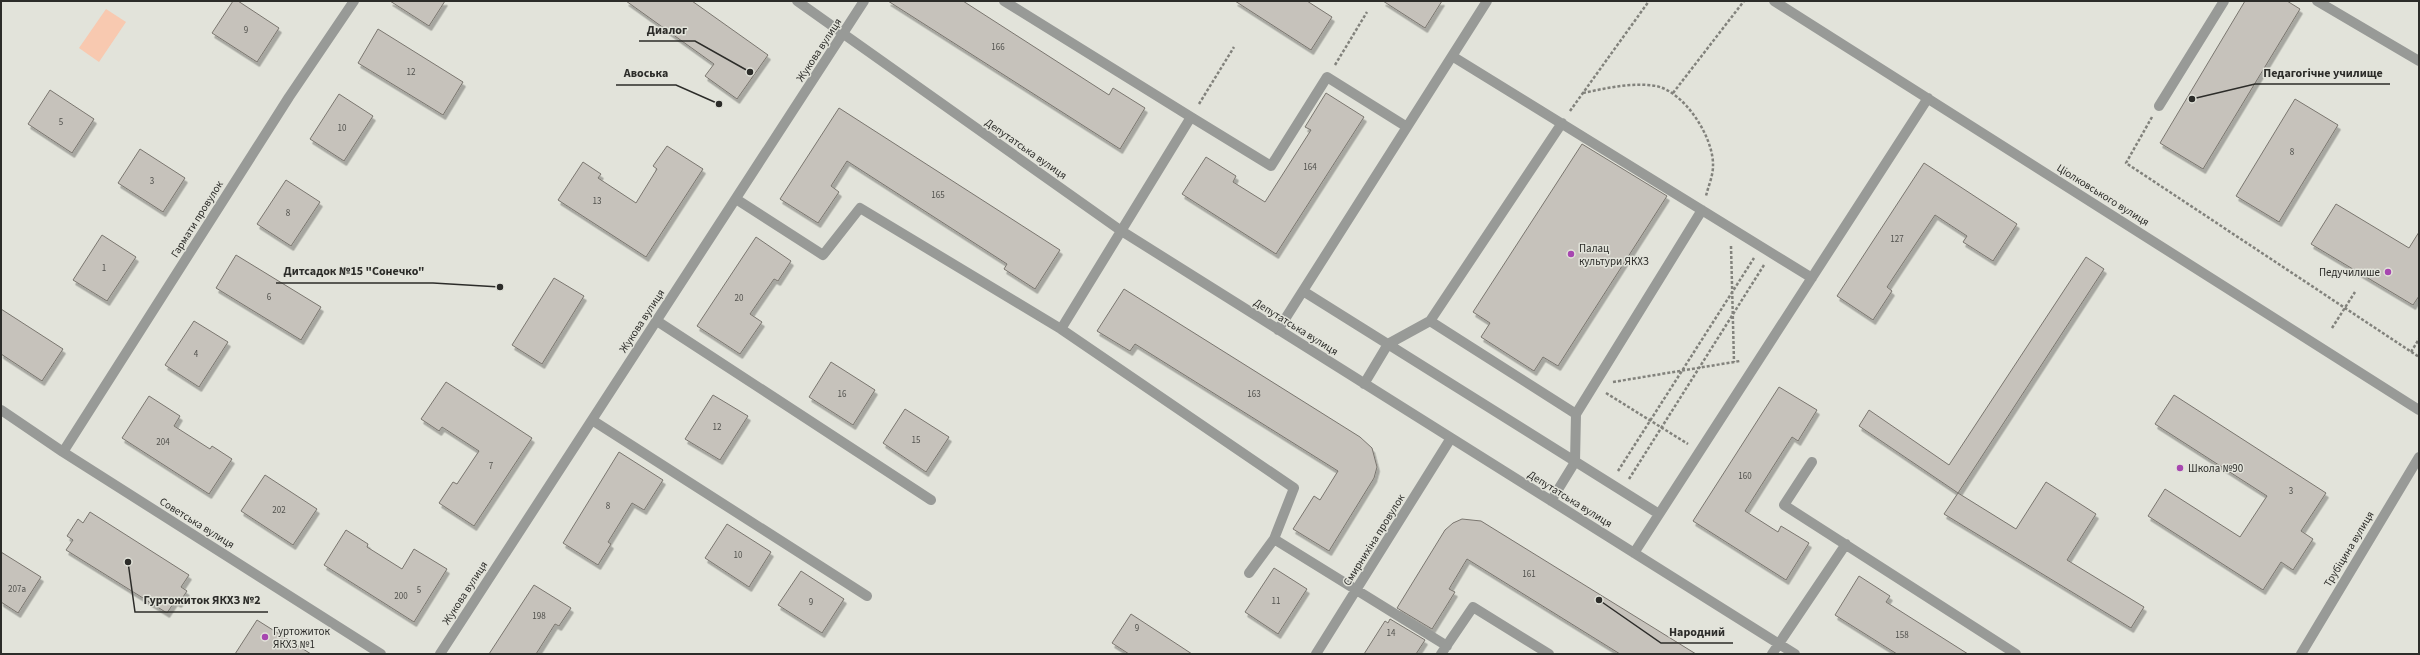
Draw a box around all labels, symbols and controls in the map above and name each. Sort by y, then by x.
street label: Жукова вулиця [793,15,845,85]
callout: Диалог [639,17,695,41]
text: Диалог [647,22,687,39]
house number: 9 [244,24,249,37]
house number: 166 [991,41,1005,54]
callout: Педагогічне училище [2255,60,2390,84]
callout: Авоська [616,61,676,85]
text: Авоська [623,65,668,82]
text: Педагогічне училище [2263,65,2383,82]
house number: 12 [407,66,416,79]
street label: Депутатська вулиця [982,115,1070,183]
house number: 5 [59,116,64,129]
house number: 10 [338,122,347,135]
house number: 8 [2290,146,2295,159]
street label: Ціолковського вулиця [2054,160,2152,230]
house number: 164 [1303,161,1317,174]
house number: 3 [150,175,155,188]
street label: Гармати провулок [167,177,227,260]
house number: 165 [931,189,945,202]
house number: 13 [593,195,602,208]
house number: 8 [286,207,291,220]
house number: 127 [1890,233,1904,246]
place label: Палац культури ЯКХЗ [1579,241,1649,269]
marker: Палац культури ЯКХЗ [1566,249,1576,259]
callout: Дитсадок №15 "Сонечко" [276,259,433,283]
house number: 1 [102,262,106,275]
text: Дитсадок №15 "Сонечко" [283,263,425,280]
place label: Педучилише [2319,265,2381,280]
marker: Педучилише [2383,267,2393,277]
street label: Жукова вулиця [616,286,668,356]
house number: 6 [267,291,272,304]
house number: 20 [735,292,744,305]
street label: Депутатська вулиця [1251,295,1341,359]
house number: 4 [194,348,199,361]
house number: 16 [838,388,847,401]
house number: 163 [1247,388,1261,401]
house number: 12 [713,421,722,434]
house number: 15 [912,434,921,447]
house number: 204 [156,436,170,449]
house number: 7 [489,460,494,473]
place label: Школа №90 [2188,461,2243,476]
marker: Школа №90 [2175,463,2185,473]
street label: Депутатська вулиця [1525,467,1615,531]
house number: 160 [1738,470,1752,483]
house number: 3 [2289,485,2294,498]
street label: Смирнихіна провулок [1340,491,1409,589]
street label: Советська вулиця [157,494,237,552]
house number: 8 [606,500,611,513]
house number: 202 [272,504,286,517]
street label: Трубіцина вулиця [2320,508,2378,590]
house number: 10 [734,549,743,562]
street label: Жукова вулиця [439,558,491,628]
house number: 161 [1522,568,1536,581]
house number: 207а [8,583,26,596]
house number: 5 [417,584,422,597]
callout: Гуртожиток ЯКХЗ №2 [135,588,268,612]
house number: 200 [394,590,408,603]
text: Гуртожиток ЯКХЗ №2 [143,592,261,609]
house number: 11 [1272,595,1280,608]
house number: 9 [809,596,814,609]
house number: 198 [532,610,546,623]
callout: Народний [1661,619,1733,643]
house number: 9 [1135,622,1140,635]
place label: Гуртожиток ЯКХЗ №1 [273,624,331,652]
text: Народний [1669,624,1725,641]
house number: 14 [1387,627,1396,640]
house number: 158 [1895,629,1909,642]
marker: Гуртожиток ЯКХЗ №1 [260,632,270,642]

